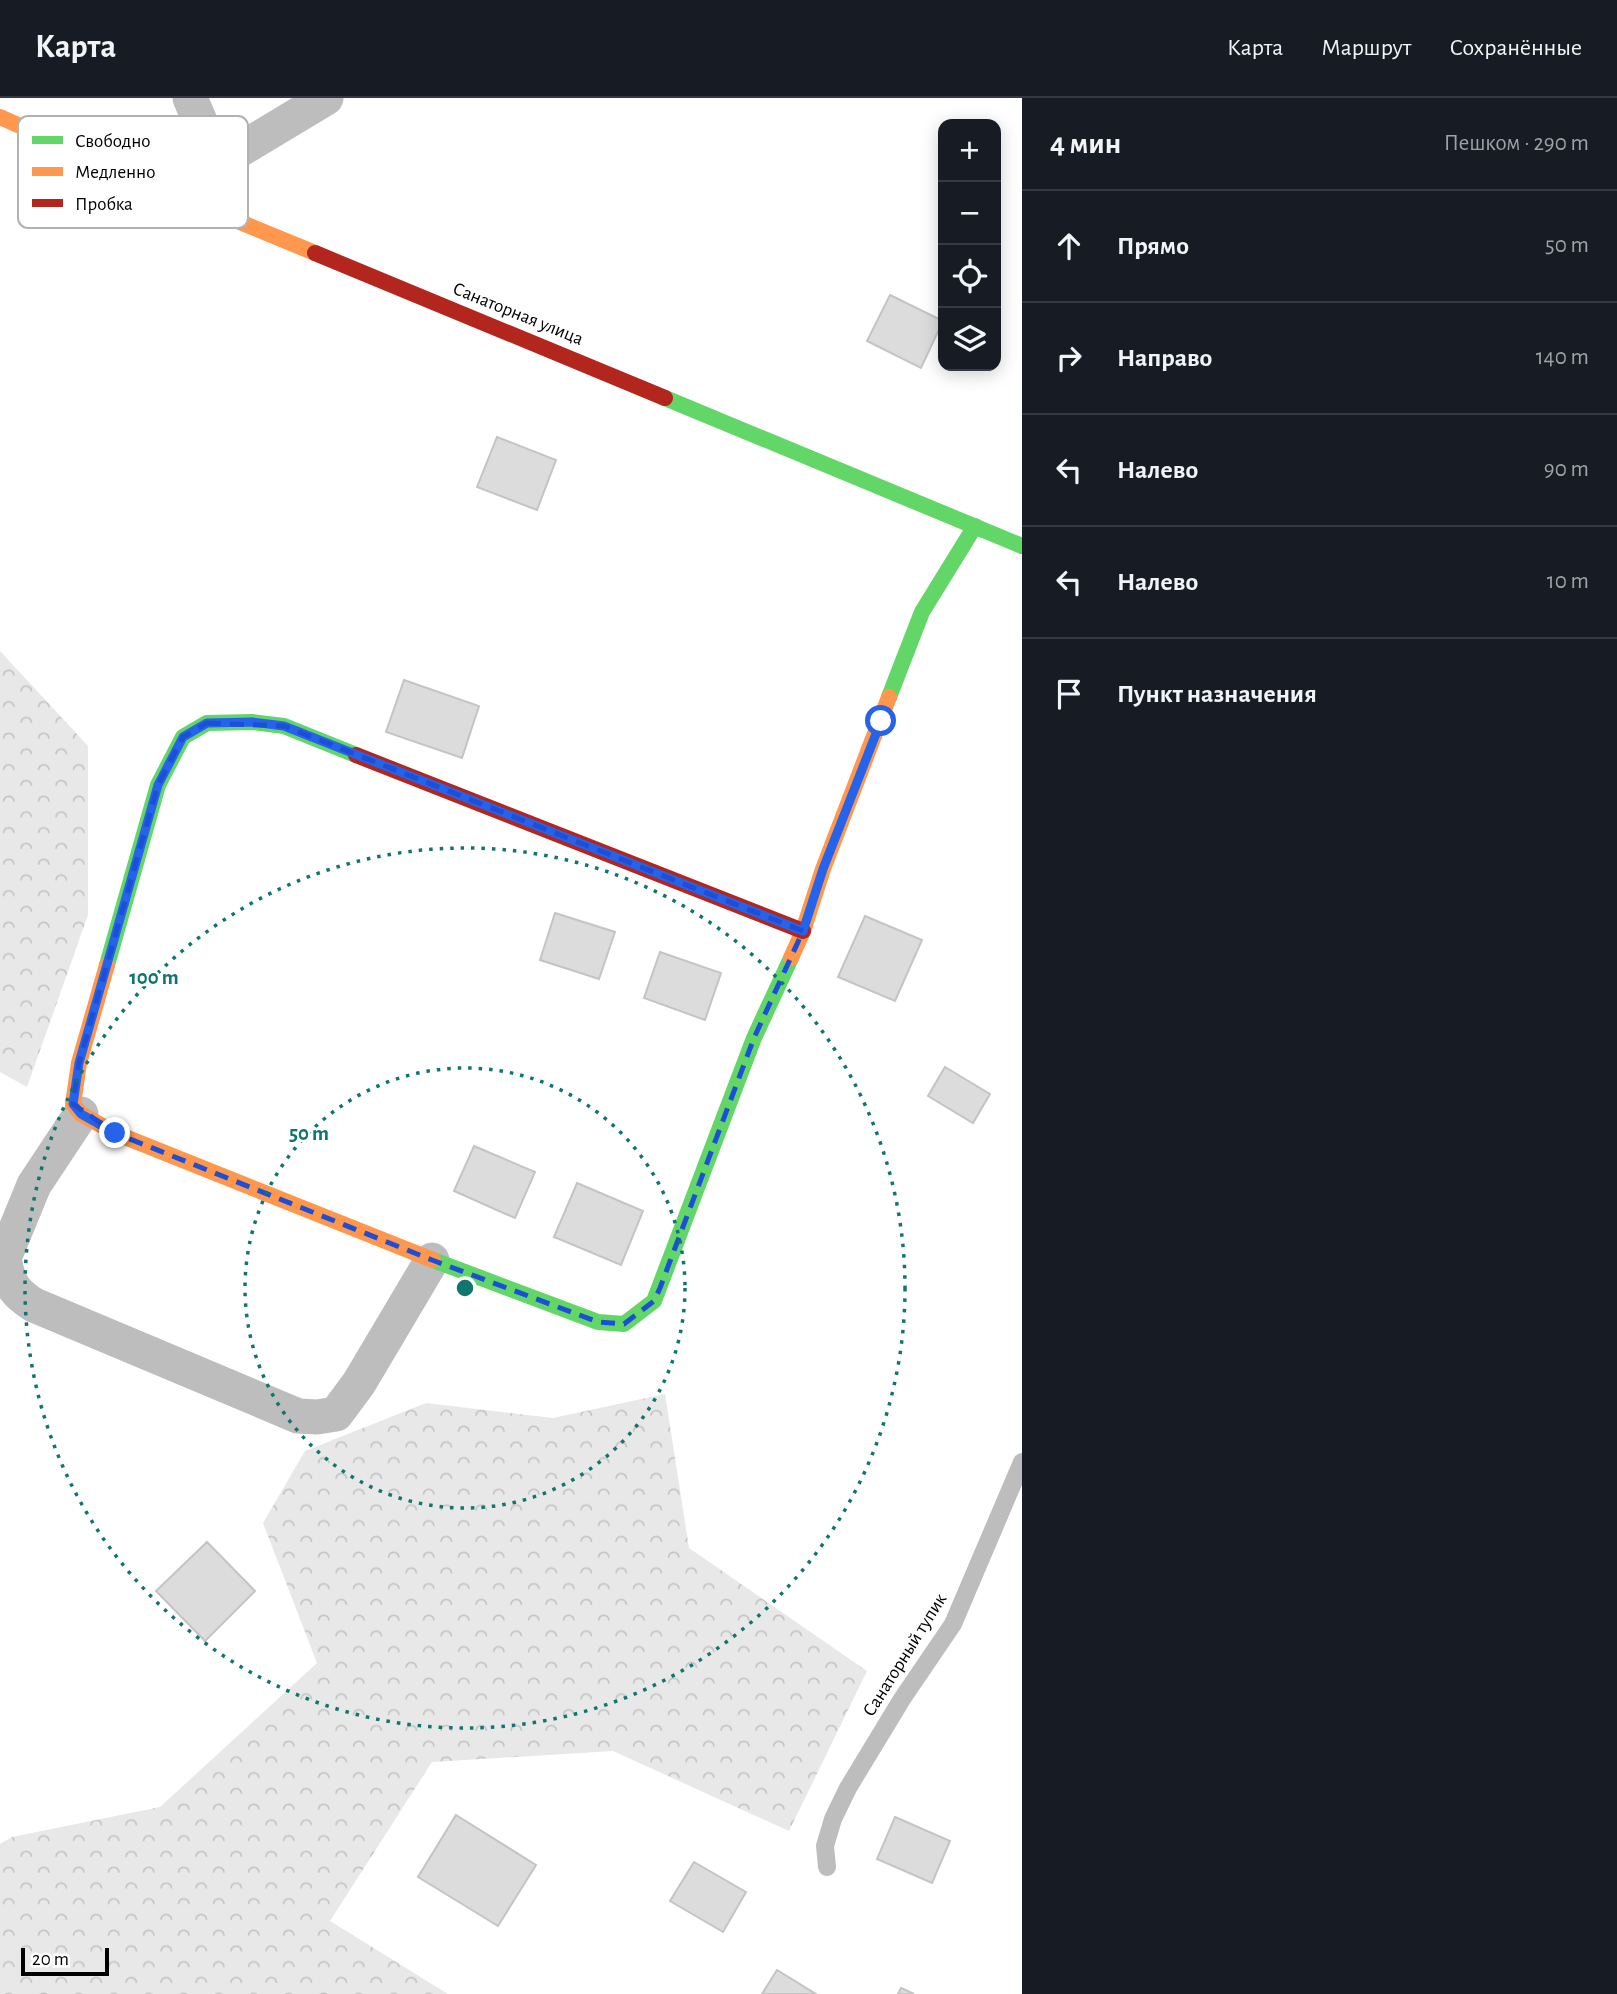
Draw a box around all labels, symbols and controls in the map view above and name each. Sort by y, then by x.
text: Карта [35,31,116,64]
text: Карта [1227,36,1283,60]
text: Маршрут [1321,36,1411,60]
text: Сохранённые [1449,36,1582,60]
legend [18,116,248,228]
map controls [938,119,1001,371]
button: + [938,119,1001,182]
text: 4 мин [1050,129,1121,159]
text: Свободно [75,132,151,151]
text: Пешком · 290 m [1444,132,1589,155]
text: Медленно [75,163,155,182]
button: − [938,182,1001,245]
text: Пробка [75,195,133,214]
icon: ahead [1050,227,1088,265]
text: Прямо [1117,233,1189,259]
text: 50 m [1545,234,1589,257]
button: locate [938,245,1001,308]
street label: Санаторная улица [450,279,586,349]
button: layers [938,308,1001,371]
icon: right [1050,339,1088,377]
text: Направо [1117,345,1212,371]
text: 140 m [1536,346,1589,369]
icon: left [1050,451,1088,489]
text: Налево [1117,457,1198,483]
text: 90 m [1544,458,1589,481]
icon: left [1050,563,1088,601]
text: Налево [1117,569,1198,595]
text: 10 m [1547,570,1589,593]
icon: arrive [1050,675,1088,713]
text: Пункт назначения [1117,681,1317,707]
route start [865,705,896,736]
text: 100 m [129,967,179,988]
route end [99,1117,130,1148]
text: 50 m [289,1123,329,1144]
centre of rings [453,1276,477,1300]
street label: Санаторный тупик [860,1590,951,1720]
scale bar [21,1945,108,1977]
text: 20 m [32,1950,69,1969]

